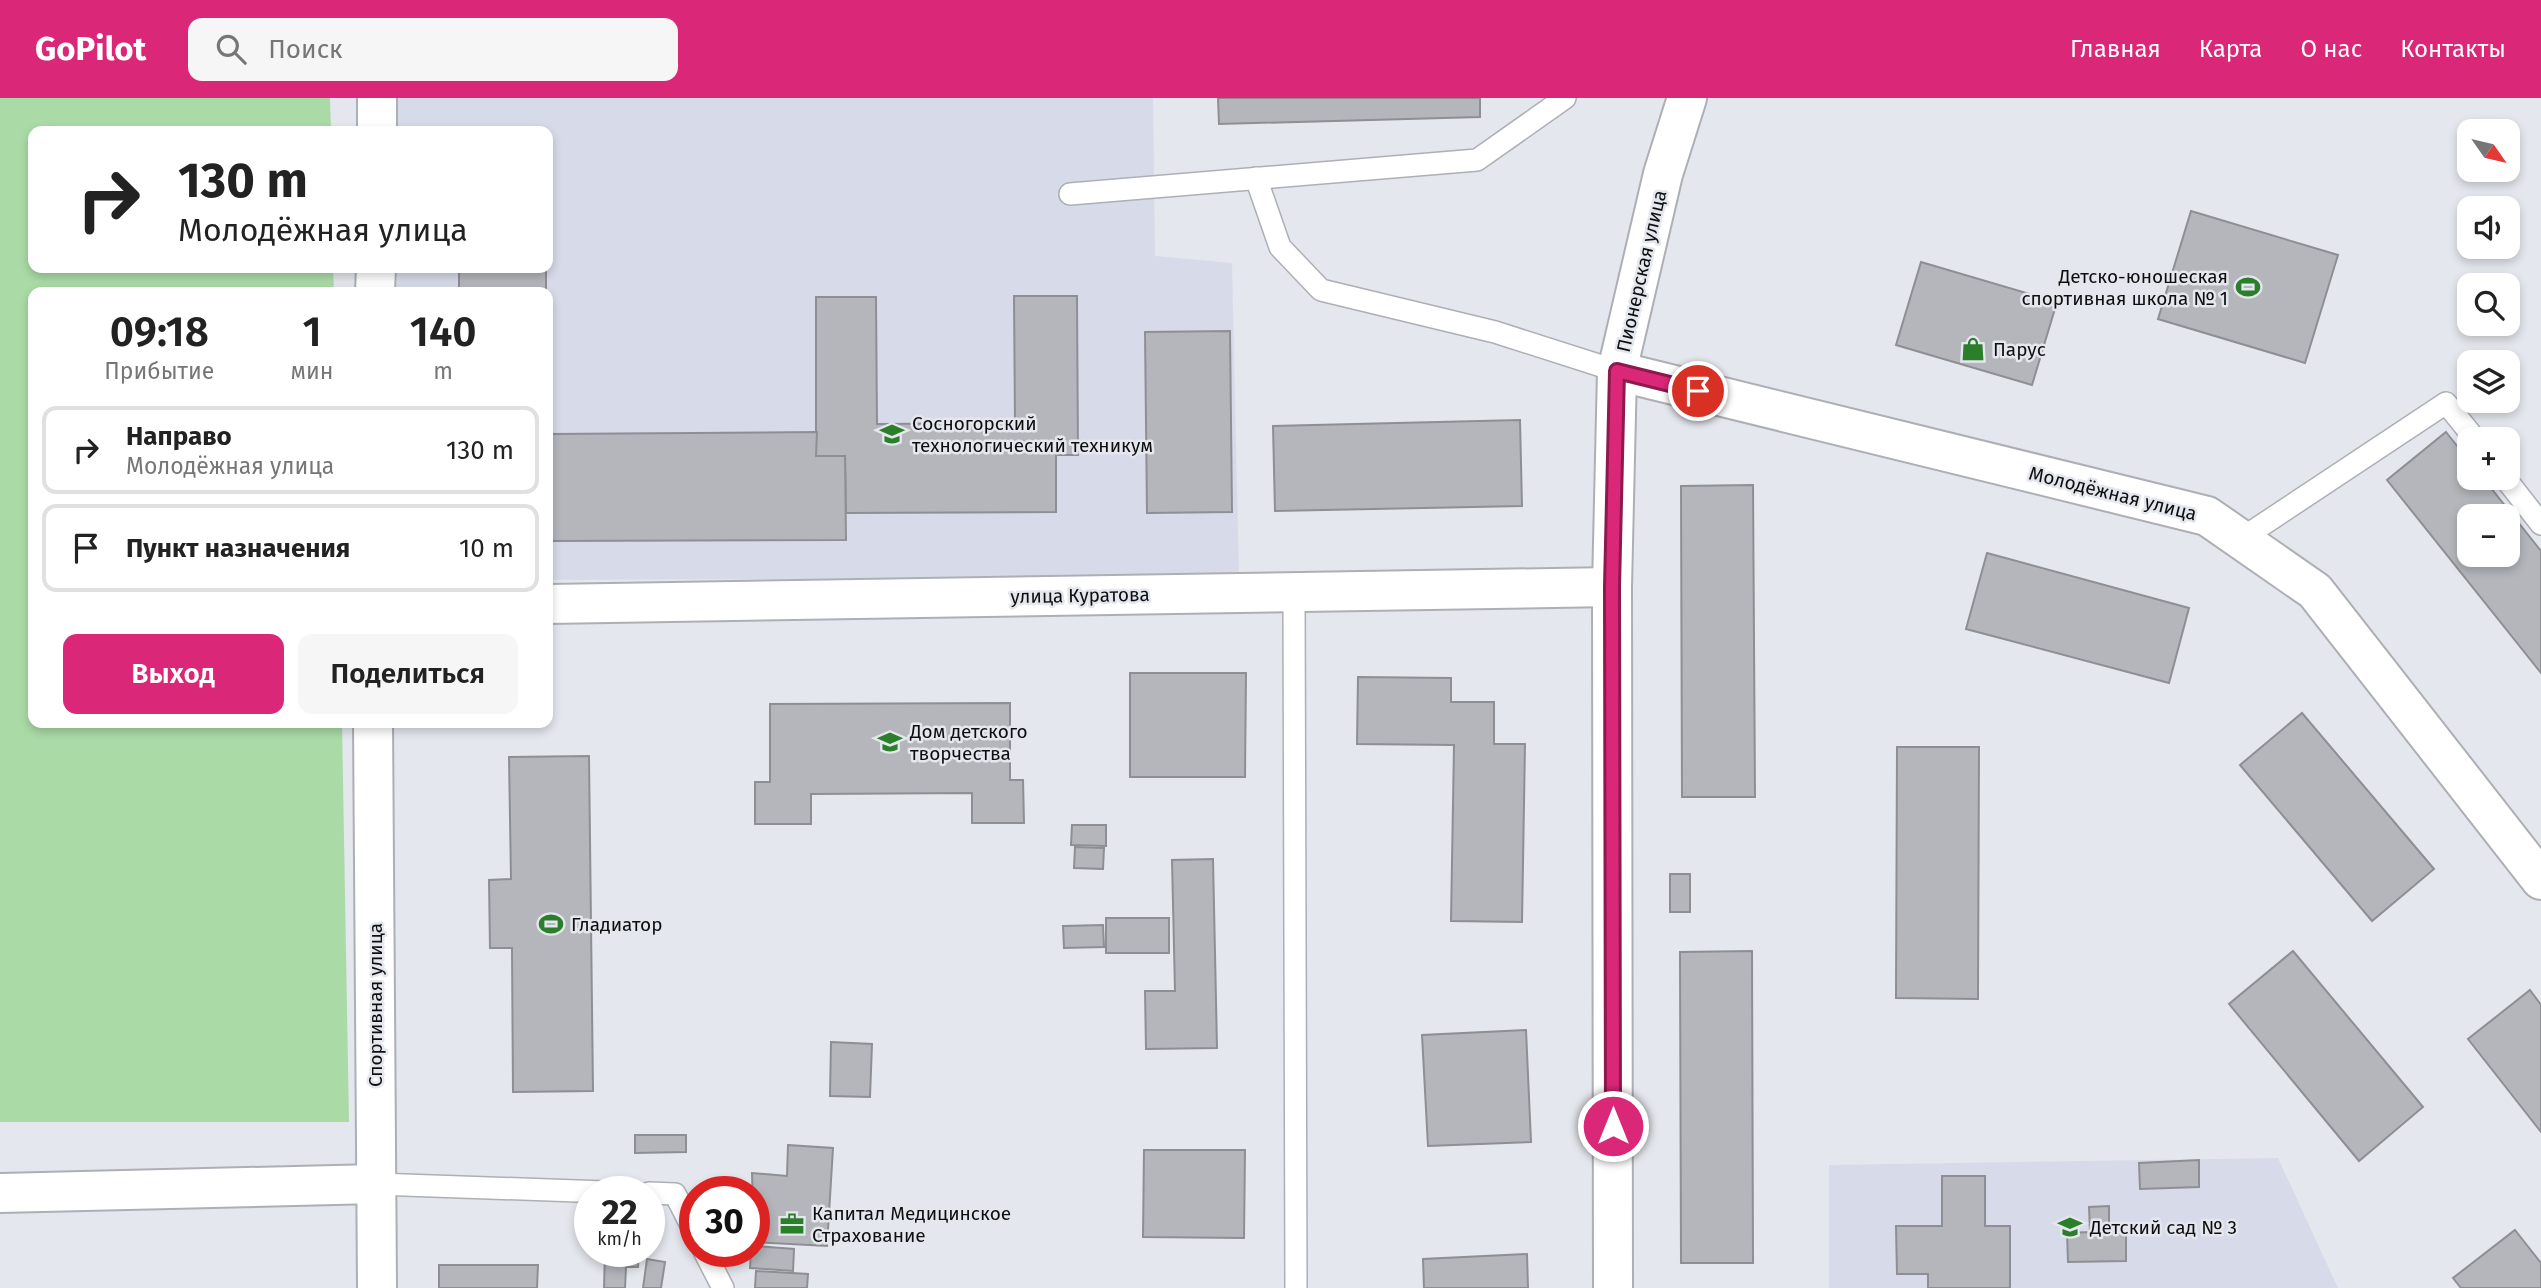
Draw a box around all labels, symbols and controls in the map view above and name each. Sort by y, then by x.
search box [188,18,678,81]
text: GoPilot [35,29,146,69]
icon: search [212,30,250,68]
text: Поиск [268,34,343,65]
text: Главная [2070,35,2161,63]
text: Карта [2199,35,2262,63]
text: О нас [2300,35,2362,63]
text: Контакты [2400,35,2506,63]
north arrow [2457,119,2520,182]
map controls [2457,119,2520,567]
text: 130 m [178,151,308,210]
icon: right [63,154,154,245]
street label: Пионерская улица [1612,188,1671,354]
button: sound [2457,196,2520,259]
text: Молодёжная улица [178,211,468,249]
place label: Детско-юношеская спортивная школа № 1 [2021,265,2228,310]
sports icon: Детско-юношеская спортивная школа № 1 [2234,273,2262,301]
button: search [2457,273,2520,336]
text: 09:18 [110,307,209,357]
text: 1 [302,307,322,357]
text: 140 [410,307,477,357]
shop icon: Парус [1959,335,1987,363]
place label: Парус [1993,338,2046,361]
button: layers [2457,350,2520,413]
text: Прибытие [104,357,214,385]
text: мин [291,357,333,385]
text: m [433,357,453,385]
pin [1668,361,1728,421]
icon: arrive [1679,372,1717,410]
place label: Сосногорский технологический техникум [912,412,1153,457]
school or university icon: Сосногорский технологический техникум [878,420,906,448]
text: Направо [126,421,232,452]
button: + [2457,427,2520,490]
icon: right [67,431,105,469]
text: 130 m [446,435,514,466]
text: Молодёжная улица [126,452,334,480]
street label: Молодёжная улица [2027,462,2199,525]
button: − [2457,504,2520,567]
icon: arrive [67,529,105,567]
text: Пункт назначения [126,533,350,564]
text: 10 m [459,533,514,564]
street label: улица Куратова [1010,583,1150,608]
button: Выход [63,634,284,714]
button: Поделиться [298,634,518,714]
place label: Дом детского творчества [909,720,1028,765]
school or university icon: Дом детского творчества [876,728,904,756]
sports icon: Гладиатор [537,910,565,938]
place label: Гладиатор [571,913,662,936]
street label: Спортивная улица [364,923,387,1087]
position arrow [1576,1089,1650,1163]
speed limit sign: 30 [679,1176,770,1267]
text: 22 [601,1191,638,1233]
place label: Капитал Медицинское Страхование [812,1202,1011,1247]
office icon: Капитал Медицинское Страхование [778,1210,806,1238]
school or university icon: Детский сад № 3 [2056,1213,2084,1241]
place label: Детский сад № 3 [2089,1216,2237,1239]
text: km/h [597,1228,642,1250]

